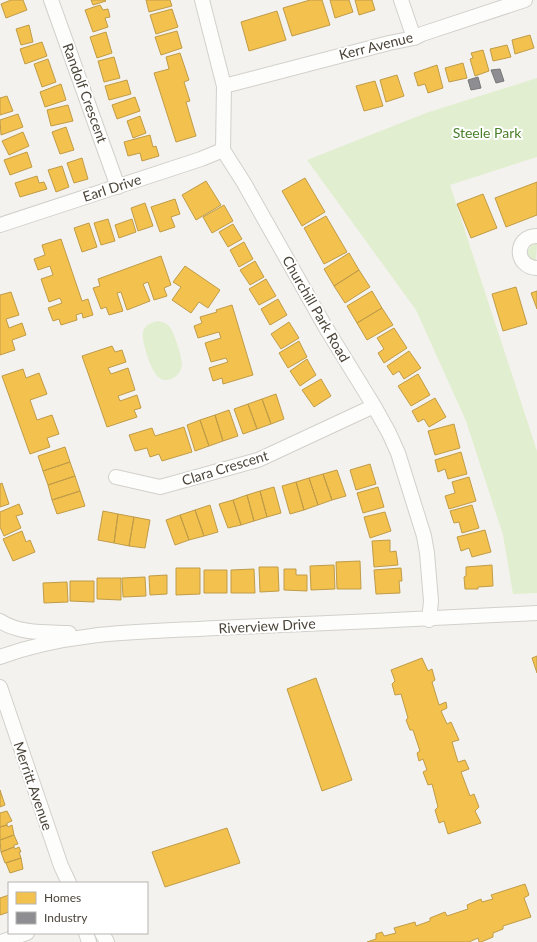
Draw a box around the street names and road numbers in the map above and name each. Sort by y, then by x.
street label: Kerr Avenue [337,28,415,63]
street label: Randolf Crescent [60,41,111,145]
street label: Earl Drive [81,170,143,205]
street label: Churchill Park Road [279,253,354,365]
street label: Clara Crescent [180,446,270,489]
street label: Riverview Drive [218,614,316,637]
street label: Merritt Avenue [10,739,57,832]

